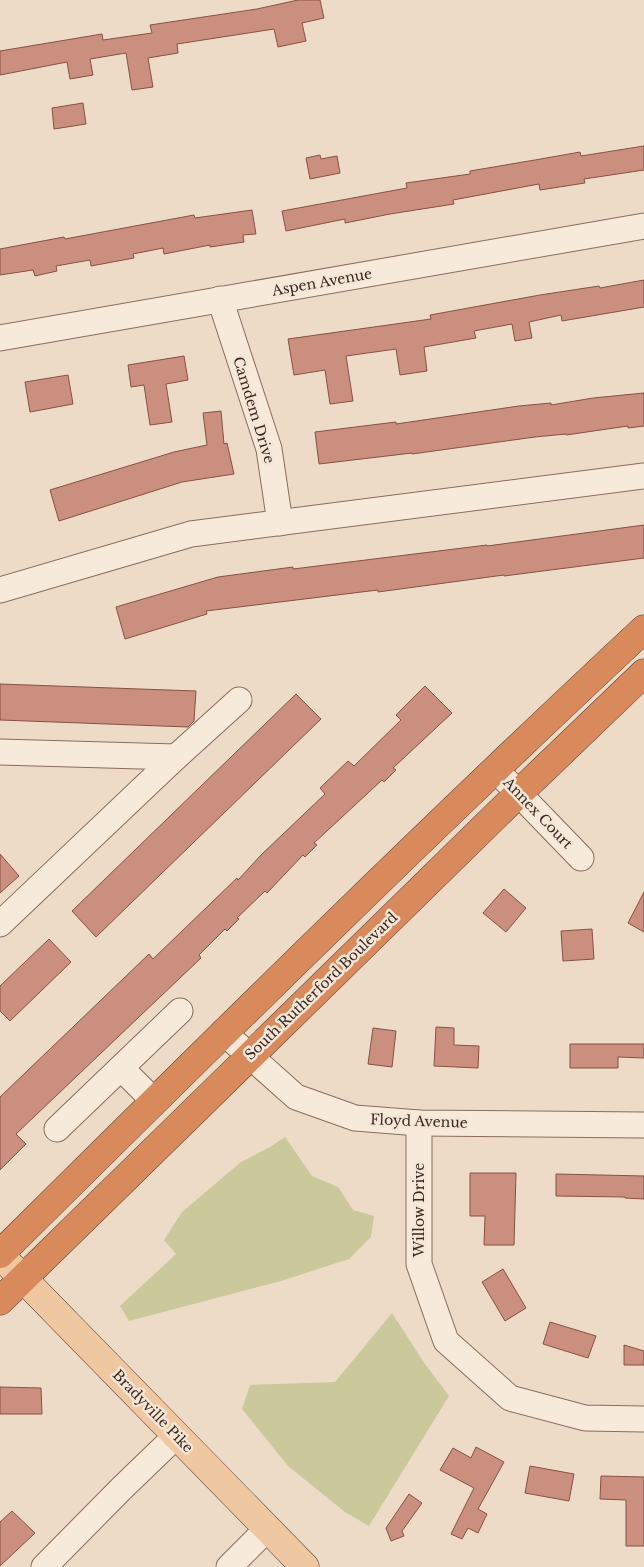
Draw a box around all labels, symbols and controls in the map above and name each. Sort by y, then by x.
street label: Aspen Avenue [270,264,373,300]
street label: Camdem Drive [229,355,279,465]
street label: Annex Court [499,773,577,853]
street label: South Rutherford Boulevard [241,908,401,1064]
street label: Floyd Avenue [370,1110,468,1132]
street label: Willow Drive [410,1163,428,1258]
street label: Bradyville Pike [109,1366,197,1456]

